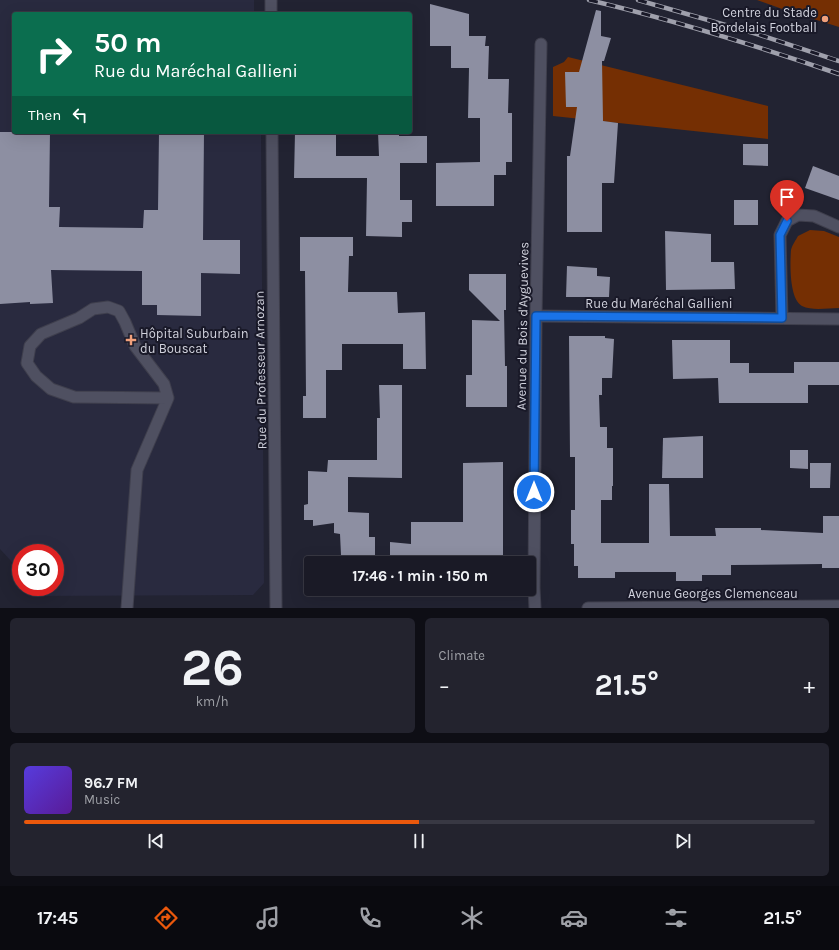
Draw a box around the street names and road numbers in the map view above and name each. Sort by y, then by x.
street label: Avenue du Bois d'Ayguevives [514,242,531,410]
street label: Rue du Professeur Arnozan [252,291,269,449]
street label: Rue du Maréchal Gallieni [585,296,733,311]
street label: Avenue Georges Clemenceau [628,586,798,601]

